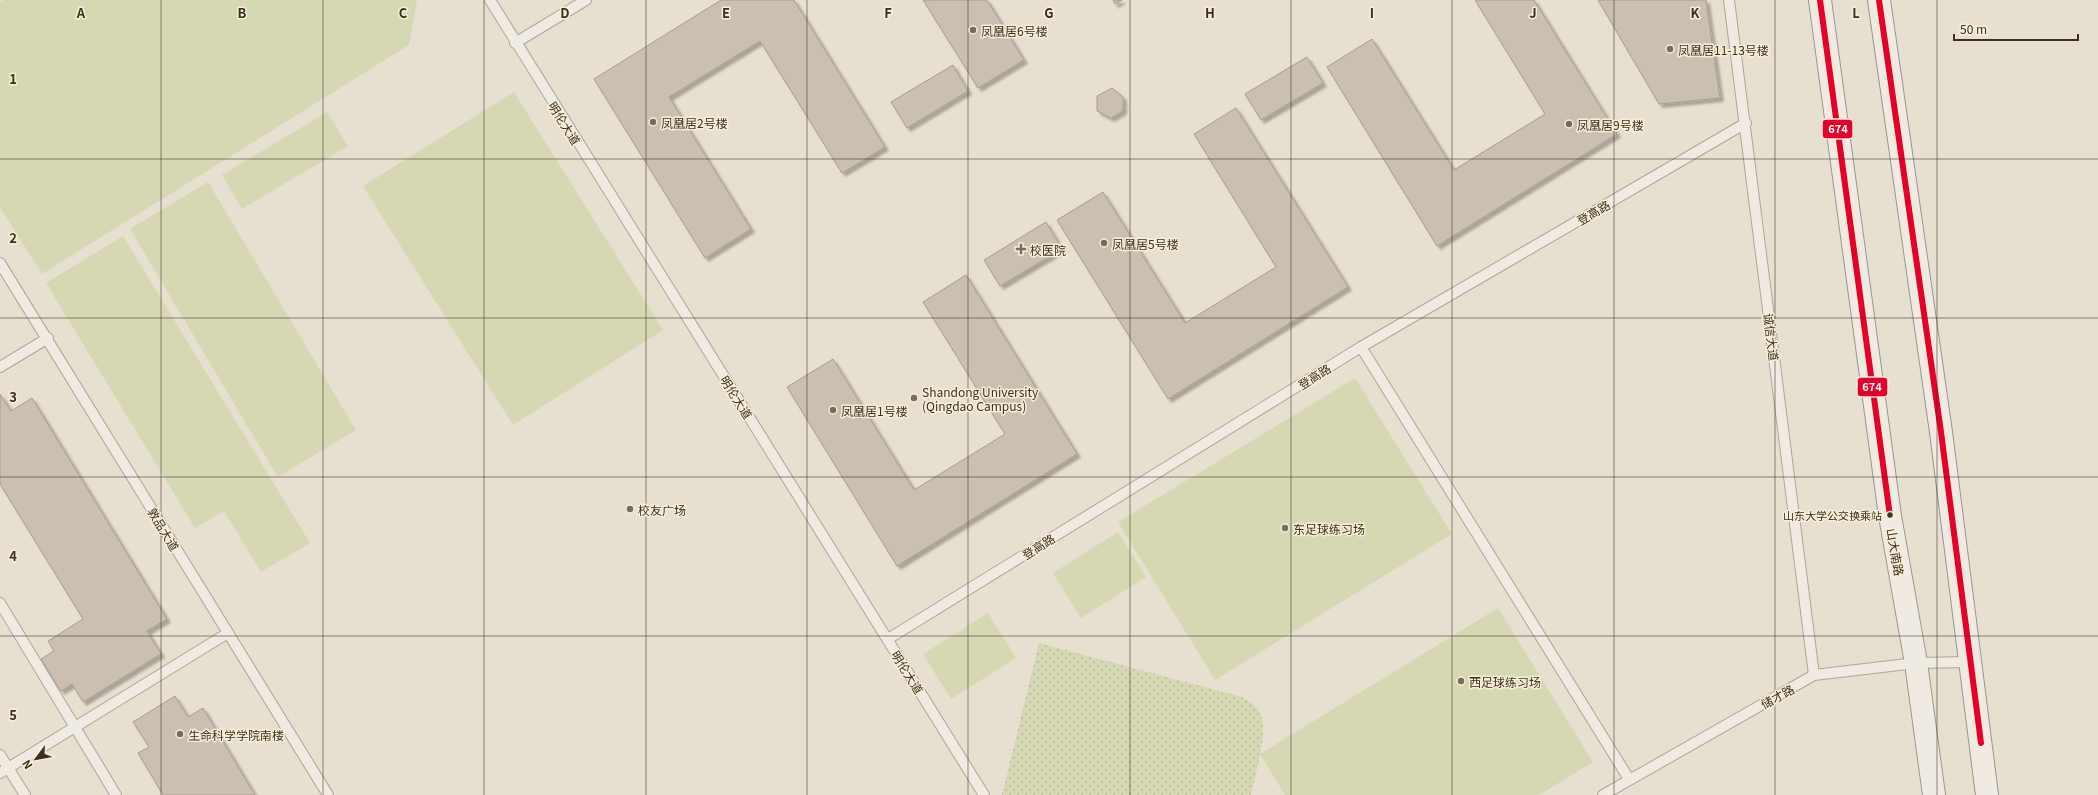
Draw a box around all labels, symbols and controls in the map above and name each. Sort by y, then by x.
text: A [76,3,86,22]
text: B [238,3,247,22]
text: C [399,3,408,22]
text: D [560,3,570,22]
text: E [722,3,730,22]
text: F [884,3,892,22]
text: G [1044,3,1054,22]
text: H [1205,3,1215,22]
text: I [1370,3,1374,22]
text: J [1529,3,1537,22]
text: K [1691,3,1700,22]
text: L [1852,3,1860,22]
scale bar [1954,16,2078,42]
text: 50 m [1960,20,1987,37]
place label: 凤凰居6号楼 [981,22,1048,39]
marker: 凤凰居6号楼 [968,25,978,35]
place label: 凤凰居11-13号楼 [1678,41,1769,58]
marker: 凤凰居11-13号楼 [1665,44,1675,54]
text: 1 [9,69,17,88]
street label: 明伦大道 [545,98,585,148]
place label: 凤凰居2号楼 [661,114,728,131]
place label: 凤凰居9号楼 [1577,116,1644,133]
marker: 凤凰居2号楼 [648,117,658,127]
marker: 凤凰居9号楼 [1564,119,1574,129]
line badge: 674 [1822,119,1853,139]
text: 674 [1828,120,1848,136]
street label: 登高路 [1573,196,1613,228]
text: 2 [9,228,17,247]
place label: 凤凰居5号楼 [1112,235,1179,252]
marker: 凤凰居5号楼 [1099,238,1109,248]
place label: 校医院 [1030,241,1066,258]
marker: 校医院 [1015,243,1027,255]
street label: 诚信大道 [1761,312,1783,362]
street label: 登高路 [1294,359,1334,393]
street label: 明伦大道 [717,372,757,422]
line badge: 674 [1857,377,1888,397]
text: 674 [1862,378,1882,394]
place label: Shandong University (Qingdao Campus) [922,383,1039,414]
text: 3 [9,387,17,406]
marker: Shandong University (Qingdao Campus) [909,393,919,403]
place label: 凤凰居1号楼 [841,402,908,419]
marker: 凤凰居1号楼 [828,405,838,415]
place label: 校友广场 [638,501,686,518]
street label: 敦品大道 [144,504,184,554]
marker: 校友广场 [625,504,635,514]
place label: 山东大学公交换乘站 [1783,507,1882,523]
marker: 山东大学公交换乘站 [1885,510,1895,520]
place label: 东足球练习场 [1293,520,1365,537]
marker: 东足球练习场 [1280,523,1290,533]
street label: 山大南路 [1883,527,1909,577]
street label: 登高路 [1018,529,1058,563]
text: 4 [9,546,17,565]
street label: 明伦大道 [888,647,928,697]
place label: 西足球练习场 [1469,673,1541,690]
marker: 西足球练习场 [1456,676,1466,686]
street label: 储才路 [1757,680,1797,712]
text: 5 [9,705,17,724]
place label: 生命科学学院南楼 [188,726,284,743]
marker: 生命科学学院南楼 [175,729,185,739]
north arrow [16,739,56,779]
text: N [18,757,36,773]

